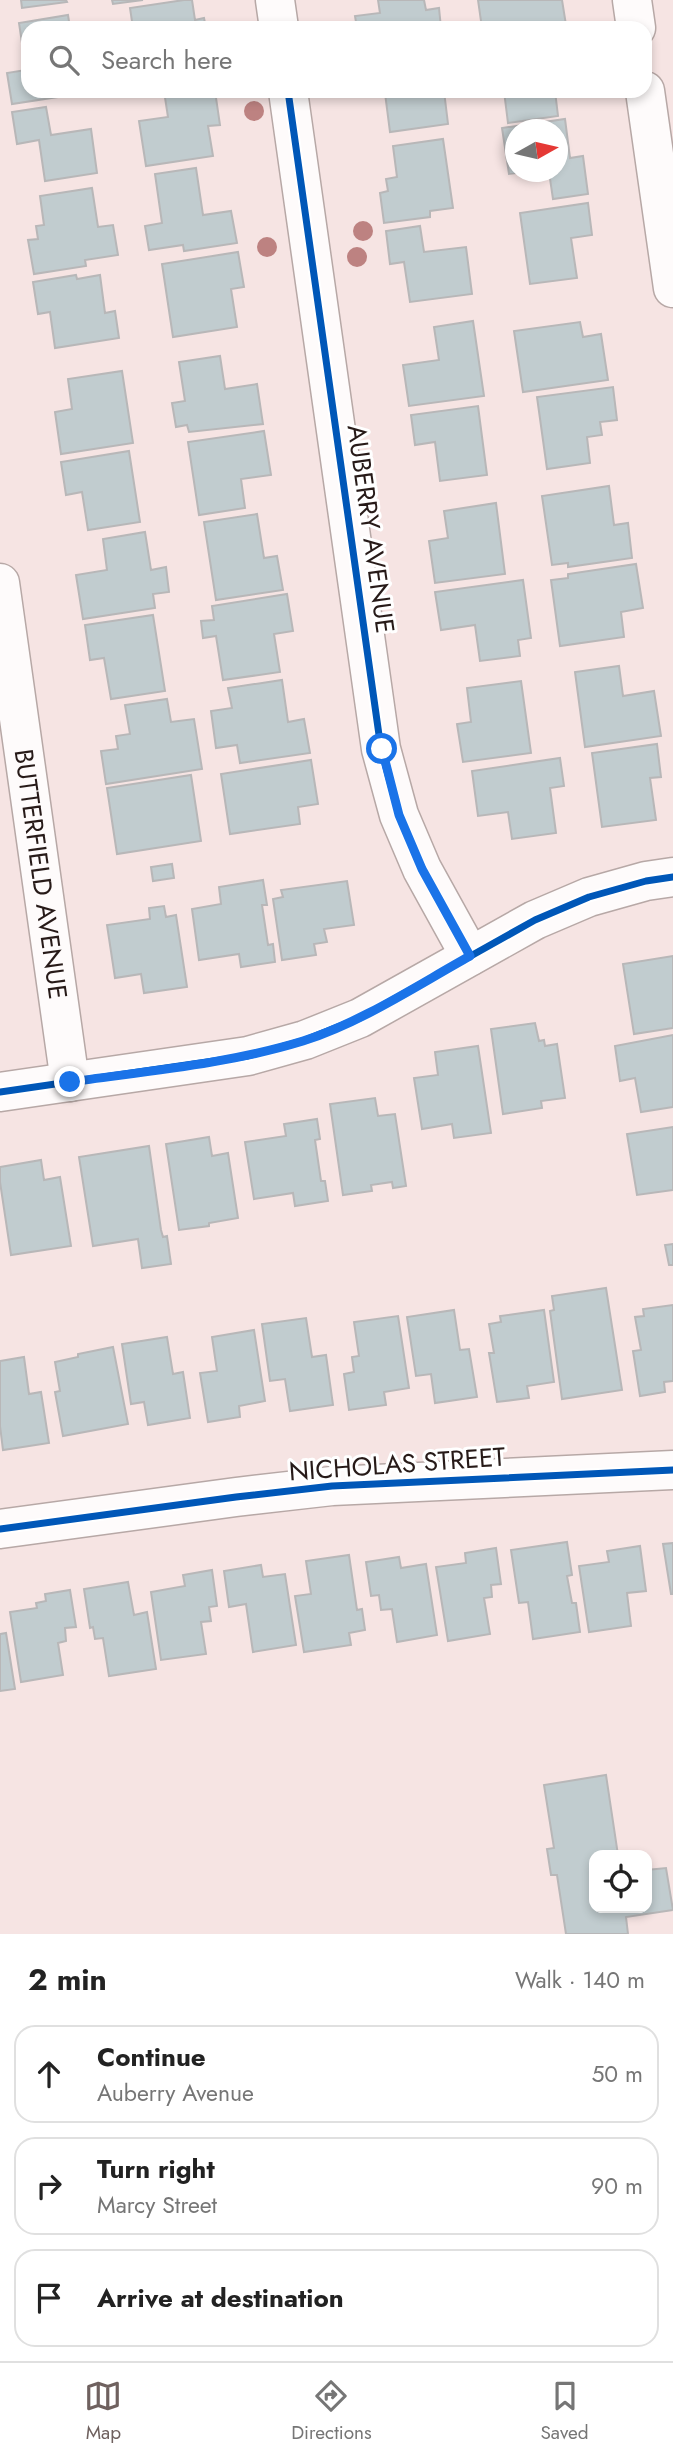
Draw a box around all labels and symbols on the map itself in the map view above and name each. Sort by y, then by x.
north arrow [505,119,568,182]
street label: AUBERRY AVENUE [338,422,404,636]
route start [366,733,397,764]
street label: BUTTERFIELD AVENUE [4,747,77,1002]
route end [54,1066,85,1097]
street label: NICHOLAS STREET [288,1437,506,1491]

